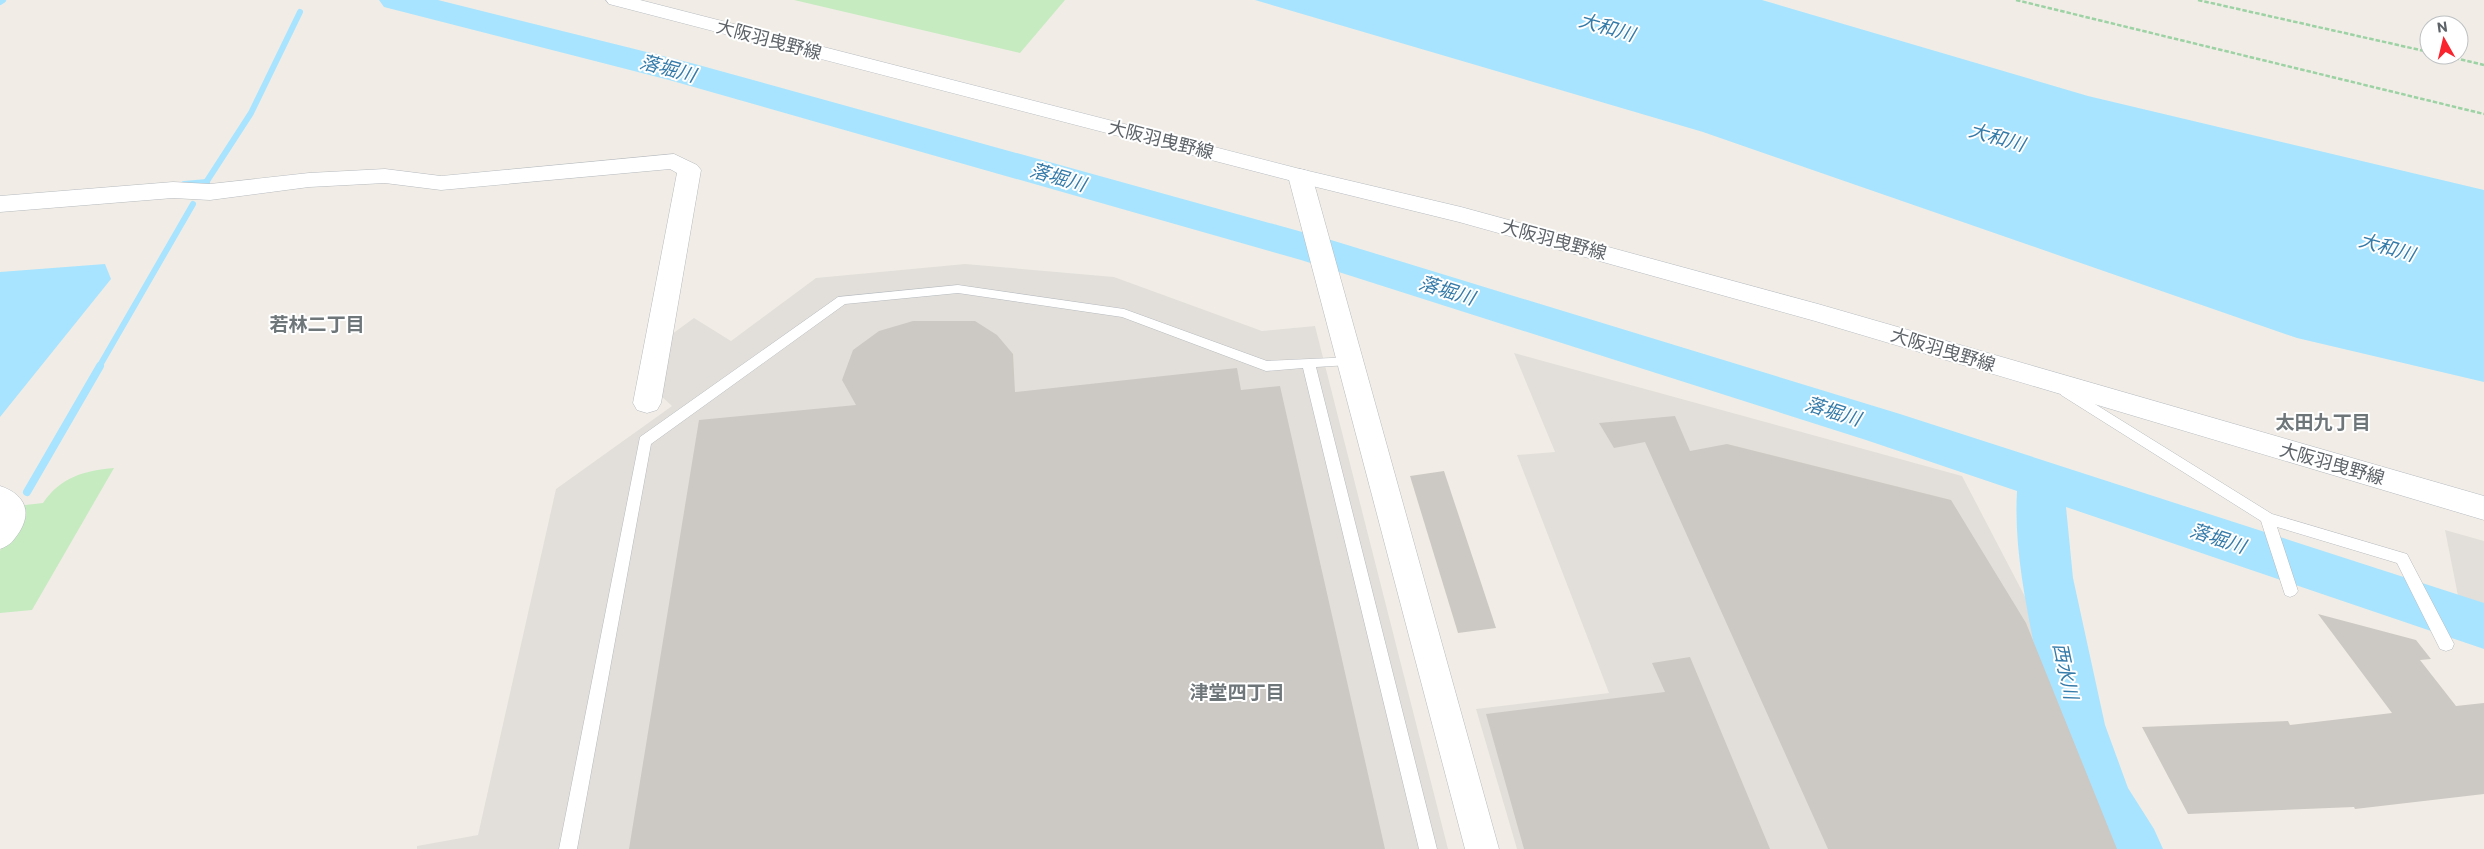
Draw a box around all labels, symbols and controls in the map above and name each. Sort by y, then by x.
water label: 大和川 [1577,8,1640,46]
street label: 大阪羽曳野線 [714,14,824,64]
north arrow [2419,15,2469,65]
text: N [2436,17,2449,36]
water label: 落堀川 [638,49,701,87]
street label: 大阪羽曳野線 [1106,115,1216,163]
water label: 大和川 [1967,118,2030,156]
water label: 落堀川 [1028,158,1091,196]
street label: 大阪羽曳野線 [1499,214,1609,264]
water label: 大和川 [2357,228,2420,266]
water label: 落堀川 [1417,270,1480,309]
district label: 若林二丁目 [269,312,365,335]
street label: 大阪羽曳野線 [1888,323,1998,375]
water label: 落堀川 [1803,391,1866,430]
district label: 太田九丁目 [2275,410,2371,433]
street label: 大阪羽曳野線 [2277,438,2387,488]
water label: 落堀川 [2187,518,2251,558]
water label: 西水川 [2049,641,2084,703]
district label: 津堂四丁目 [1189,680,1285,703]

